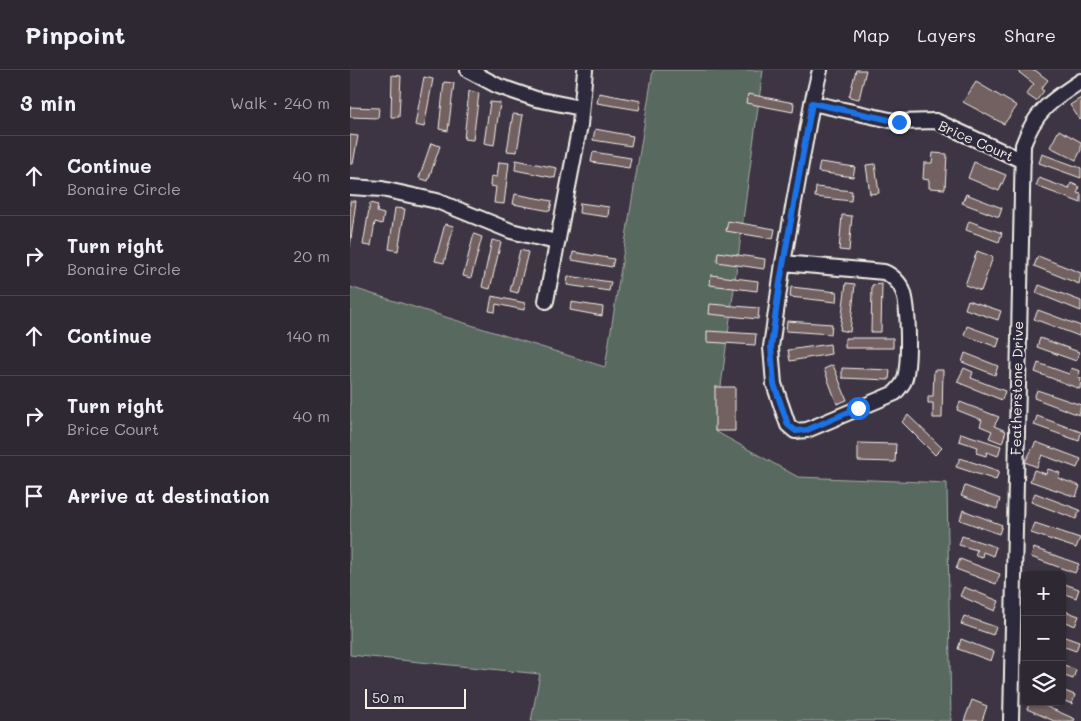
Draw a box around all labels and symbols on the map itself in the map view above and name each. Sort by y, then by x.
route end [888,111,911,134]
street label: Brice Court [936,115,1017,166]
street label: Featherstone Drive [1006,321,1027,455]
route start [847,397,870,420]
scale bar [365,686,466,709]

